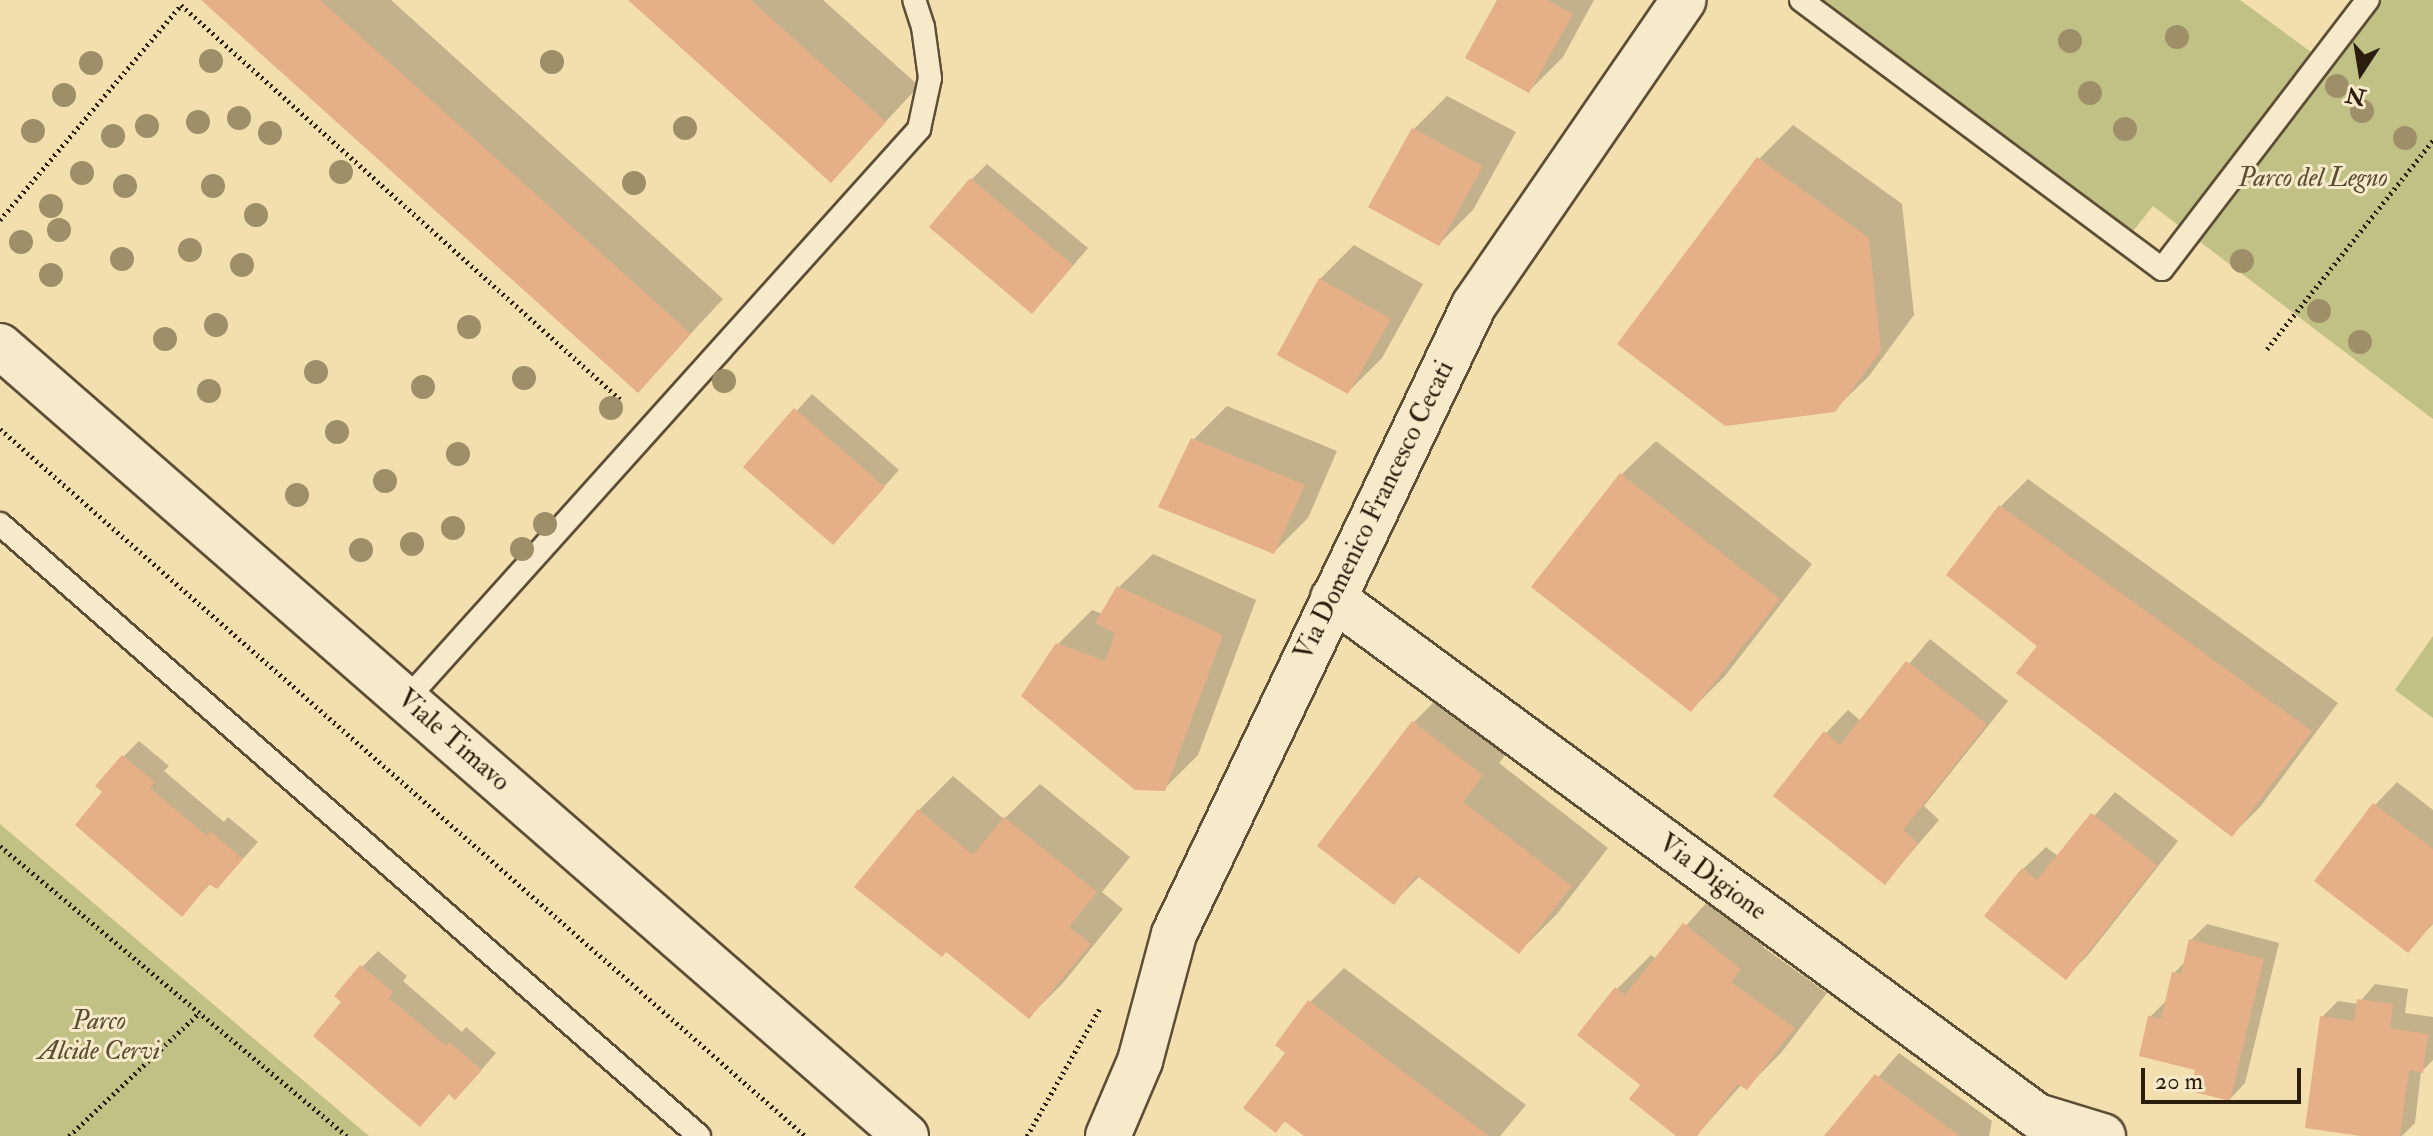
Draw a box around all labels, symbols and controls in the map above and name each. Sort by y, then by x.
north arrow [2321,32,2401,112]
text: N [2343,80,2369,111]
park label: Parco del Legno [2238,163,2388,195]
street label: Via Domenico Francesco Cecati [1289,356,1461,666]
street label: Viale Timavo [390,684,516,798]
street label: Via Digione [1652,828,1772,928]
park label: Parco Alcide Cervi [38,1006,160,1068]
scale bar [2145,1052,2305,1102]
text: 20 m [2155,1066,2203,1097]

